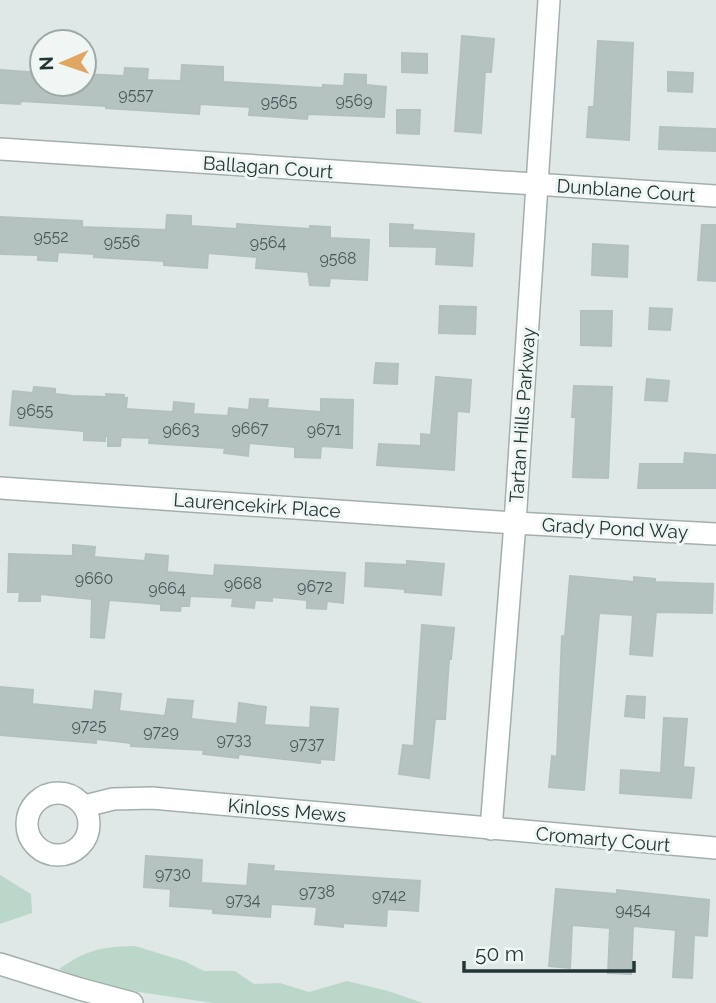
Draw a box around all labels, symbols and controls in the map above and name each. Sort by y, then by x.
north arrow [28,28,98,98]
text: N [35,56,57,71]
house number: 9557 [118,85,154,104]
house number: 9569 [335,91,373,110]
house number: 9565 [261,92,298,111]
street label: Ballagan Court [202,151,334,183]
street label: Dunblane Court [556,174,697,206]
house number: 9552 [33,227,69,246]
house number: 9556 [104,232,140,251]
house number: 9564 [250,233,287,252]
house number: 9568 [319,249,357,268]
street label: Tartan Hills Parkway [505,326,539,504]
house number: 9655 [17,401,54,420]
house number: 9667 [231,419,269,438]
house number: 9663 [162,420,200,439]
house number: 9671 [307,420,341,439]
street label: Laurencekirk Place [173,488,341,522]
street label: Grady Pond Way [541,513,689,543]
house number: 9660 [75,569,113,588]
house number: 9668 [224,574,262,593]
house number: 9672 [297,577,333,596]
house number: 9664 [148,579,186,598]
house number: 9725 [72,716,107,735]
house number: 9729 [143,722,179,741]
house number: 9733 [217,730,251,749]
house number: 9737 [290,734,325,753]
street label: Kinloss Mews [227,794,347,826]
street label: Cromarty Court [535,822,672,856]
house number: 9730 [155,864,191,883]
house number: 9738 [299,882,335,901]
house number: 9742 [372,886,406,905]
house number: 9734 [225,890,261,909]
house number: 9454 [615,900,651,919]
scale bar [464,930,634,974]
text: 50 m [475,941,524,966]

